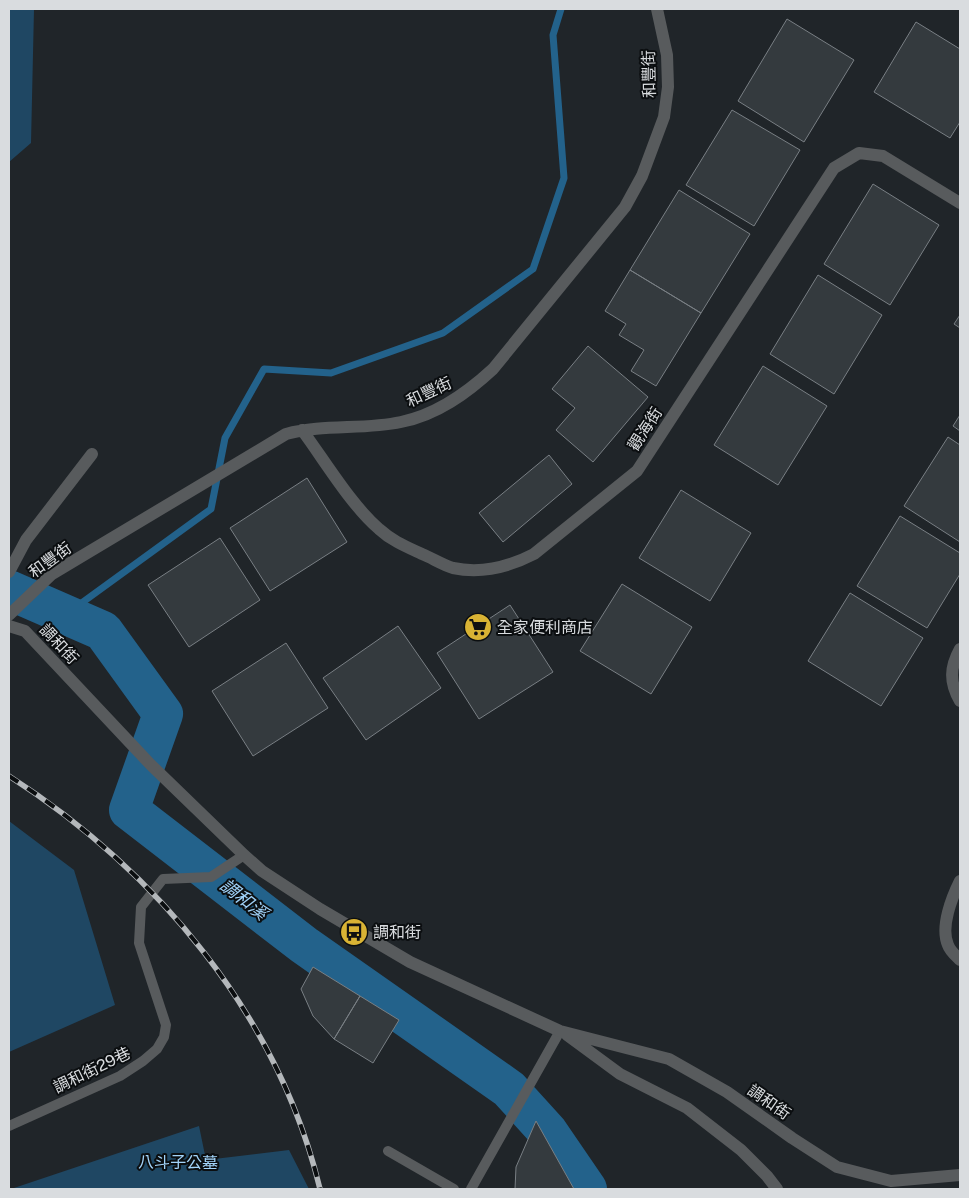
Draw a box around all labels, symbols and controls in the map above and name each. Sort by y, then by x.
street label: 和豐街 [639,50,659,98]
street label: 和豐街 [403,373,455,411]
street label: 觀海街 [624,404,666,454]
street label: 和豐街 [25,538,75,582]
supermarket icon: 全家便利商店 [463,612,493,642]
place label: 全家便利商店 [497,618,593,637]
street label: 調和街 [36,620,82,668]
water label: 調和溪 [216,874,274,926]
bus stop icon: 調和街 [339,917,369,947]
place label: 調和街 [373,923,421,942]
street label: 調和街29巷 [50,1043,134,1097]
street label: 調和街 [744,1080,794,1124]
park label: 八斗子公墓 [138,1153,218,1172]

